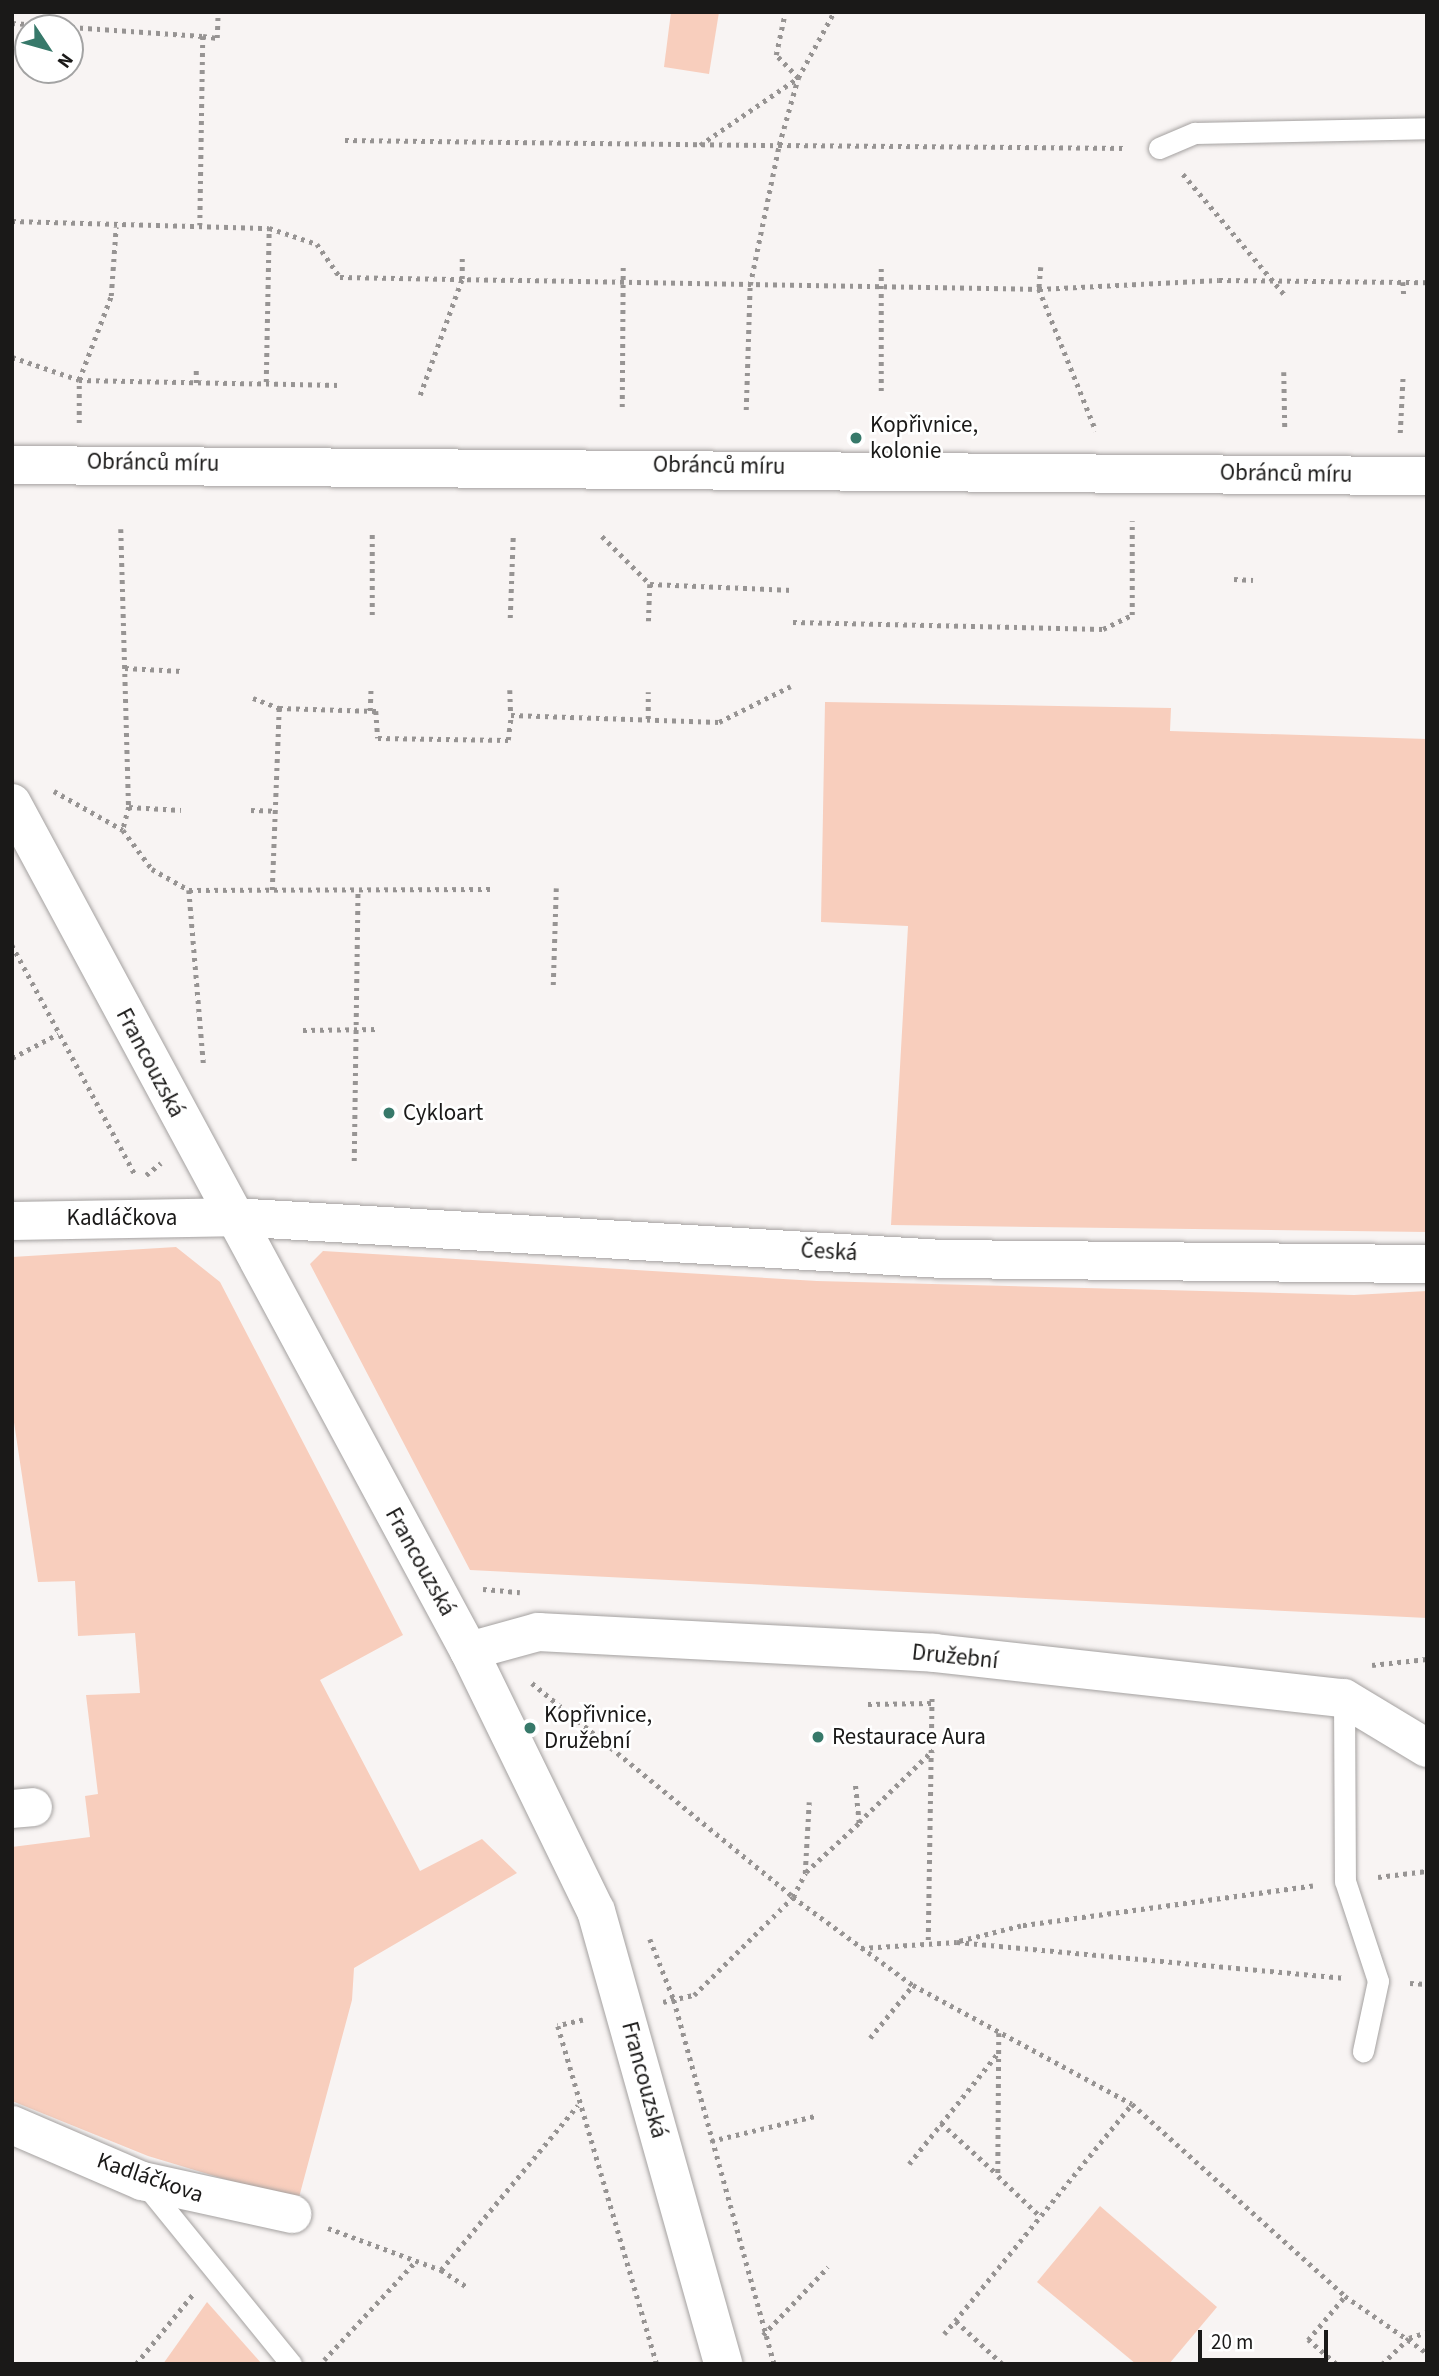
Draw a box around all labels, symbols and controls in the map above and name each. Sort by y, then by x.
north arrow [14,14,84,84]
text: N [50,47,79,74]
place label: Kopřivnice, kolonie [870,411,978,465]
marker: Kopřivnice, kolonie [848,430,864,446]
street label: Obránců míru [87,448,219,478]
street label: Obránců míru [653,451,785,481]
street label: Obránců míru [1220,459,1352,489]
street label: Francouzská [110,1004,190,1122]
place label: Cykloart [403,1099,483,1127]
marker: Cykloart [381,1105,397,1121]
street label: Kadláčkova [67,1204,177,1232]
street label: Česká [800,1237,858,1267]
street label: Francouzská [379,1503,461,1621]
street label: Družební [911,1639,999,1675]
place label: Kopřivnice, Družební [544,1701,652,1755]
marker: Kopřivnice, Družební [522,1720,538,1736]
place label: Restaurace Aura [832,1723,986,1751]
marker: Restaurace Aura [810,1729,826,1745]
street label: Francouzská [615,2019,673,2141]
street label: Kadláčkova [93,2147,207,2209]
scale bar [1201,2316,1330,2360]
text: 20 m [1211,2327,1253,2357]

